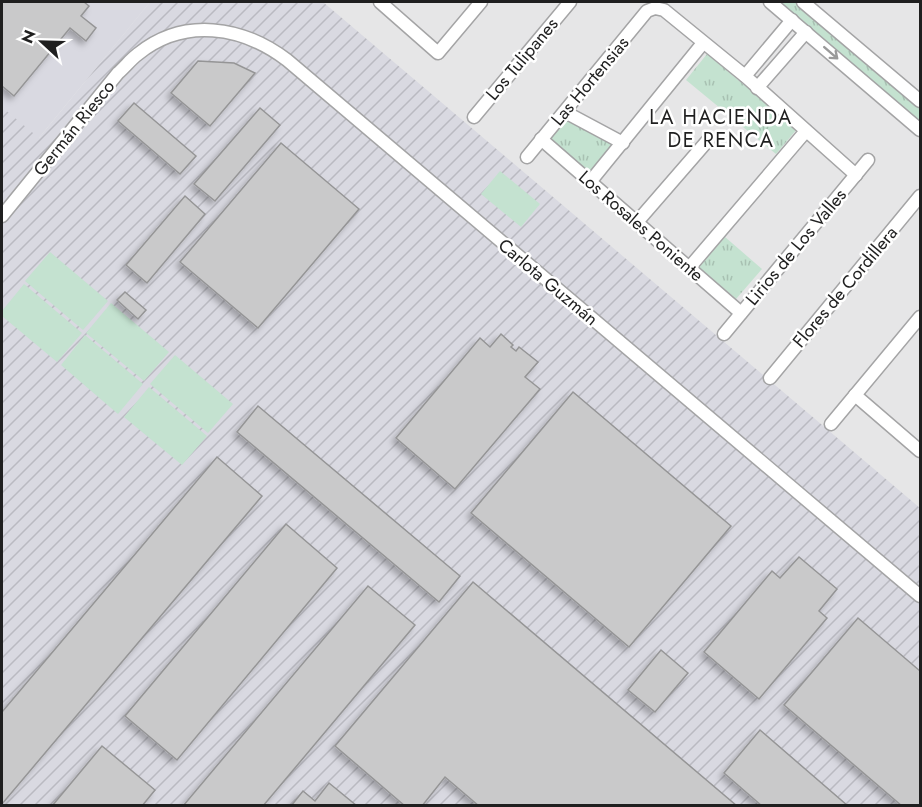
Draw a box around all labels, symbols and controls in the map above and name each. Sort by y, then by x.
north arrow [12,12,72,72]
street label: Los Tulipanes [480,12,564,106]
text: N [16,26,42,47]
street label: Las Hortensias [545,31,635,131]
one-way arrow [823,46,838,60]
street label: Germán Riesco [27,74,121,182]
district label: LA HACIENDA DE RENCA [649,103,793,155]
street label: Los Rosales Poniente [573,164,709,288]
street label: Lirios de Los Valles [739,183,853,311]
street label: Flores de Cordillera [786,221,904,353]
street label: Carlota Guzmán [492,232,604,332]

